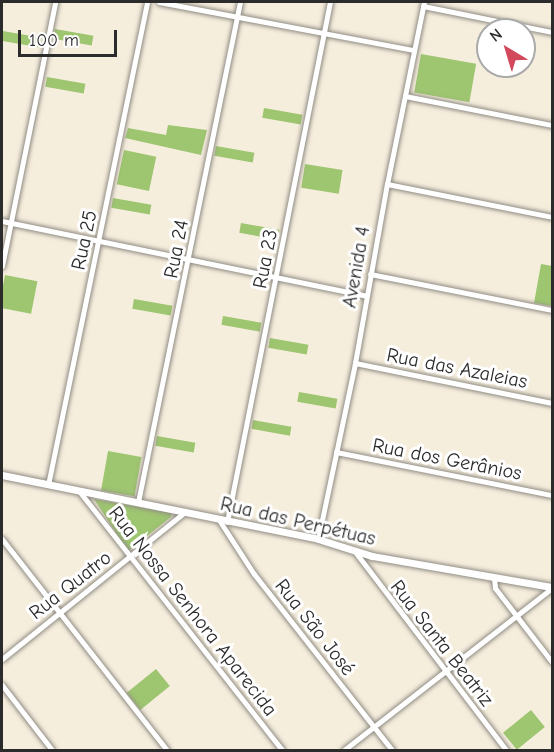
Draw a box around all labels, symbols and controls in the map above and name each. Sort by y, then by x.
scale bar [21,18,120,56]
north arrow [476,18,536,78]
text: N [486,25,506,46]
text: 100 m [29,30,79,51]
street label: Rua 25 [66,208,102,272]
street label: Rua 24 [159,218,193,280]
street label: Avenida 4 [337,224,375,310]
street label: Rua 23 [248,227,282,291]
street label: Rua das Azaleias [385,343,529,393]
street label: Rua dos Gerânios [370,433,524,485]
street label: Rua das Perpétuas [218,491,378,551]
street label: Rua Nossa Senhora Aparecida [104,501,282,721]
street label: Rua Quatro [24,545,116,625]
street label: Rua São José [270,574,360,680]
street label: Rua Santa Beatriz [385,575,499,711]

